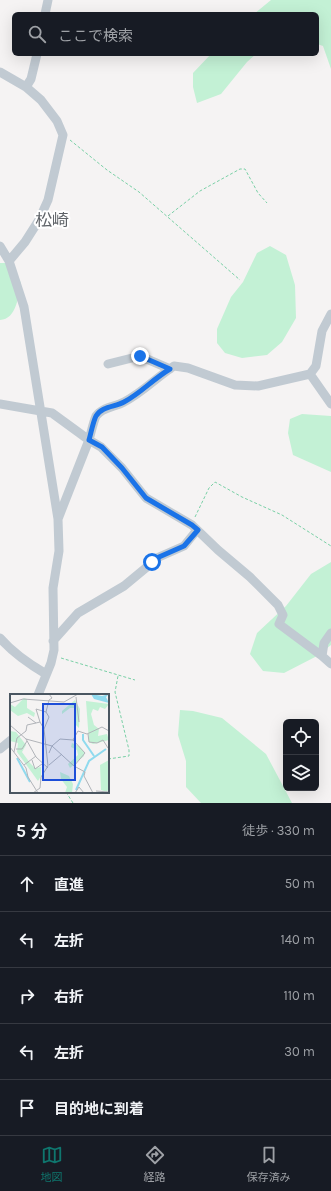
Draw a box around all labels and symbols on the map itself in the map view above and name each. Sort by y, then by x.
district label: 松崎 [35,210,69,230]
route end [131,347,149,365]
route start [143,553,161,571]
inset map [10,694,109,793]

